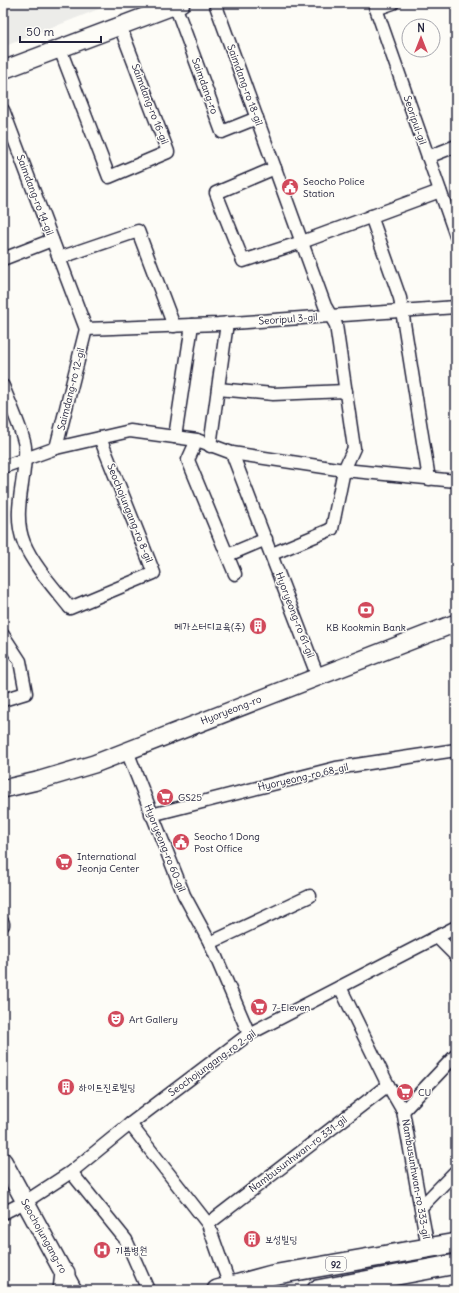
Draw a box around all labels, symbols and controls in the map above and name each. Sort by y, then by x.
scale bar [20,18,101,44]
north arrow [401,18,441,58]
text: N [417,21,425,35]
text: 50 m [26,24,55,39]
street label: Saimdang-ro 18-gil [224,43,266,127]
street label: Saimdang-ro [189,56,221,116]
street label: Saimdang-ro 16-gil [129,62,171,146]
street label: Seoripul-gil [401,94,429,146]
street label: Saimdang-ro 14-gil [14,153,56,237]
place label: Seocho Police Station [303,175,365,200]
public building icon: Seocho Police Station [280,177,300,197]
street label: Seoripul 3-gil [258,310,318,328]
street label: Saimdang-ro 12-gil [54,346,88,432]
street label: Seochojungang-ro 8-gil [104,462,156,564]
street label: Hyoryeong-ro 61-gil [273,570,317,660]
bank icon: KB Kookmin Bank [356,600,376,620]
building icon: 메가스터디교육(주) [248,616,268,636]
place label: 메가스터디교육(주) [175,620,245,633]
place label: KB Kookmin Bank [326,621,406,634]
street label: Hyoryeong-ro [199,692,264,728]
street label: Hyoryeong-ro 68-gil [256,760,350,794]
supermarket icon: GS25 [155,787,175,807]
place label: GS25 [178,791,202,804]
street label: Hyoryeong-ro 60-gil [141,802,189,894]
place label: Seocho 1 Dong Post Office [194,830,260,855]
public building icon: Seocho 1 Dong Post Office [171,832,191,852]
place label: International Jeonja Center [77,850,139,875]
supermarket icon: International Jeonja Center [54,852,74,872]
supermarket icon: 7-Eleven [249,997,269,1017]
place label: 7-Eleven [272,1001,311,1014]
theatre icon: Art Gallery [106,1009,126,1029]
place label: Art Gallery [129,1013,178,1026]
street label: Seochojungang-ro 2-gil [166,1027,258,1099]
building icon: 하이트진로빌딩 [56,1077,76,1097]
place label: 하이트진로빌딩 [79,1081,135,1094]
supermarket icon: CU [395,1082,415,1102]
place label: CU [418,1086,431,1099]
street label: Nambusunhwan-ro 331-gil [246,1113,350,1195]
street label: Nambusunhwan-ro 333-gil [399,1118,433,1240]
street label: Seochojungang-ro [18,1196,70,1276]
building icon: 보성빌딩 [242,1229,262,1249]
place label: 보성빌딩 [265,1233,297,1246]
hospital icon: 기쁨병원 [92,1240,112,1260]
place label: 기쁨병원 [115,1244,147,1257]
road number: 92 [326,1257,346,1271]

